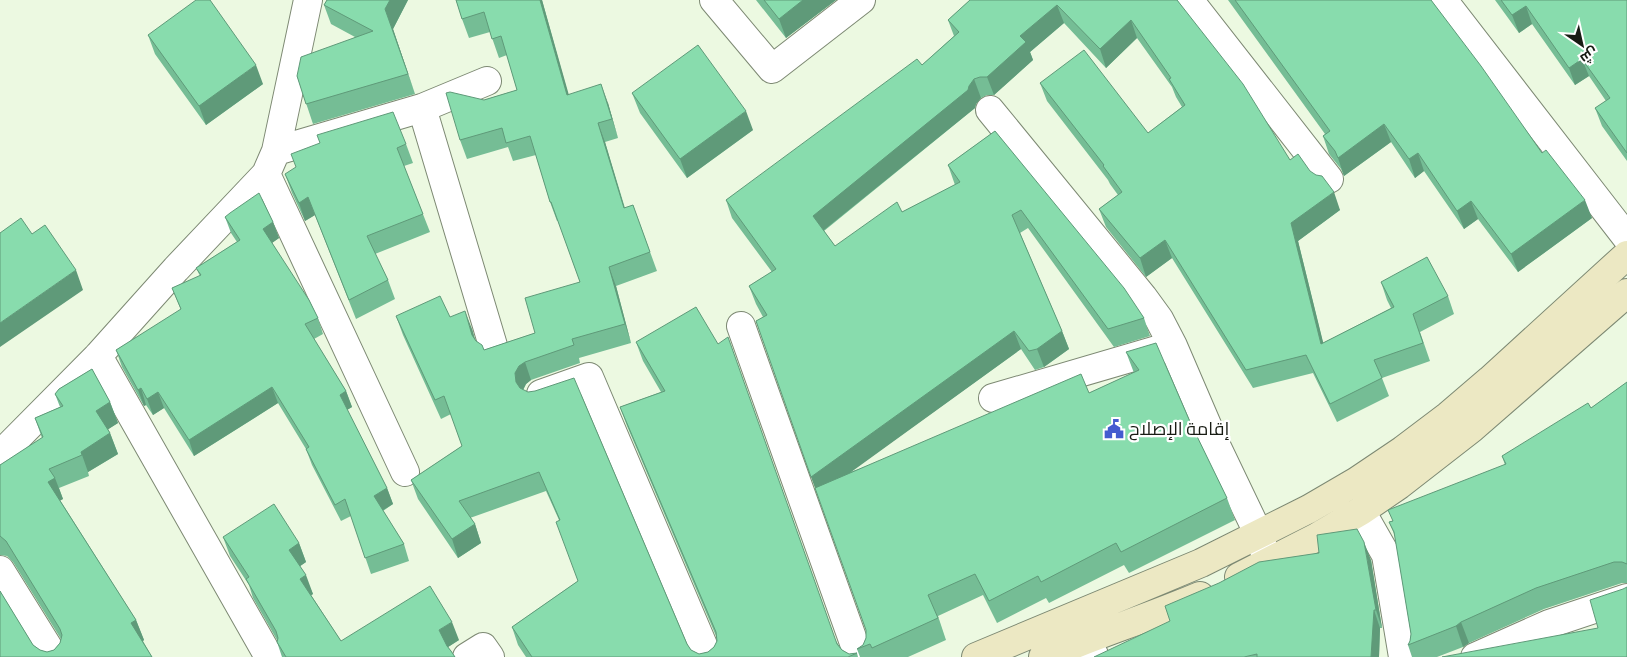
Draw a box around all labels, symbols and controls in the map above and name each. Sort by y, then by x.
north arrow [1557,20,1607,70]
text: ش [1576,42,1602,68]
place label: إقامة الإصلاح [1129,417,1230,442]
public building icon: إقامة الإصلاح [1103,418,1125,440]

